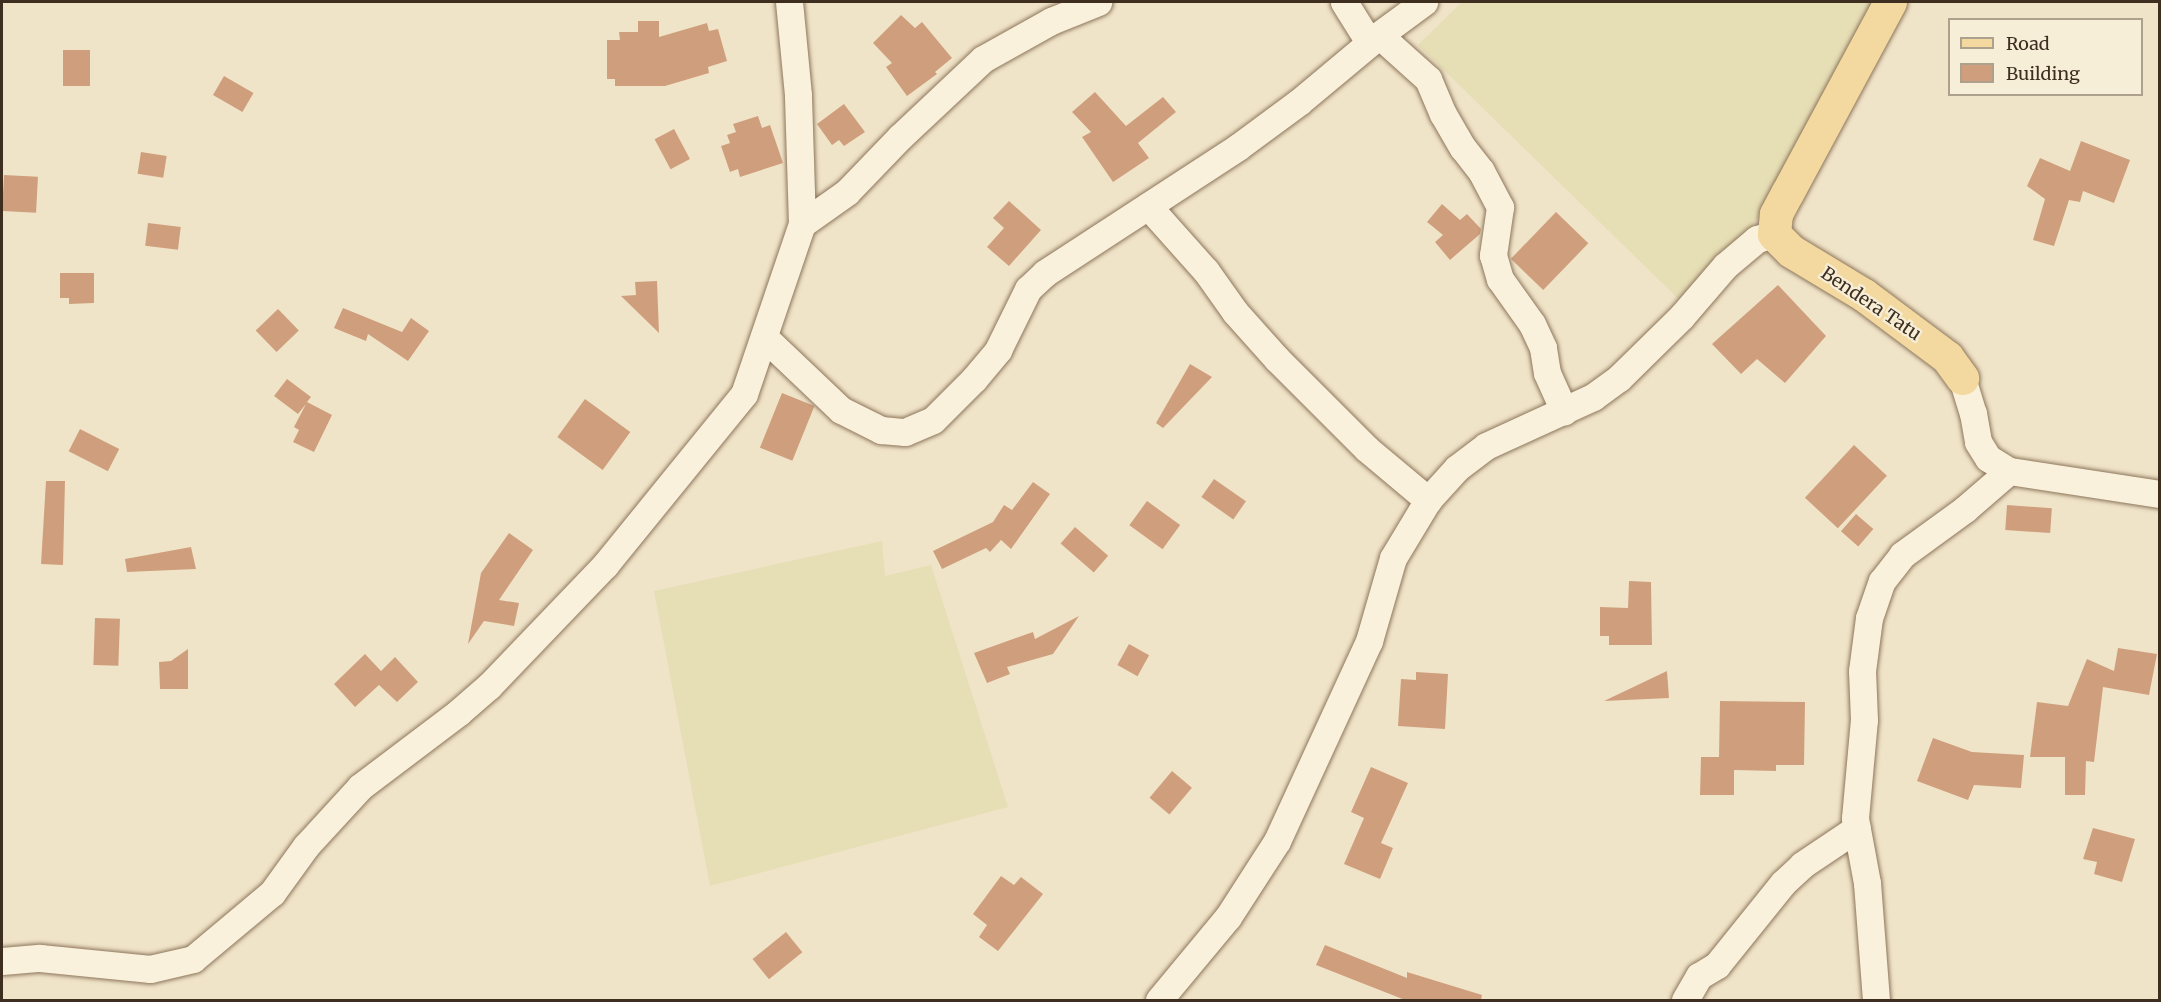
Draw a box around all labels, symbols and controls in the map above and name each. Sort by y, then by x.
legend [1948,18,2143,96]
text: Road [2006,32,2050,55]
text: Building [2006,62,2080,85]
street label: Bendera Tatu [1817,263,1925,345]

